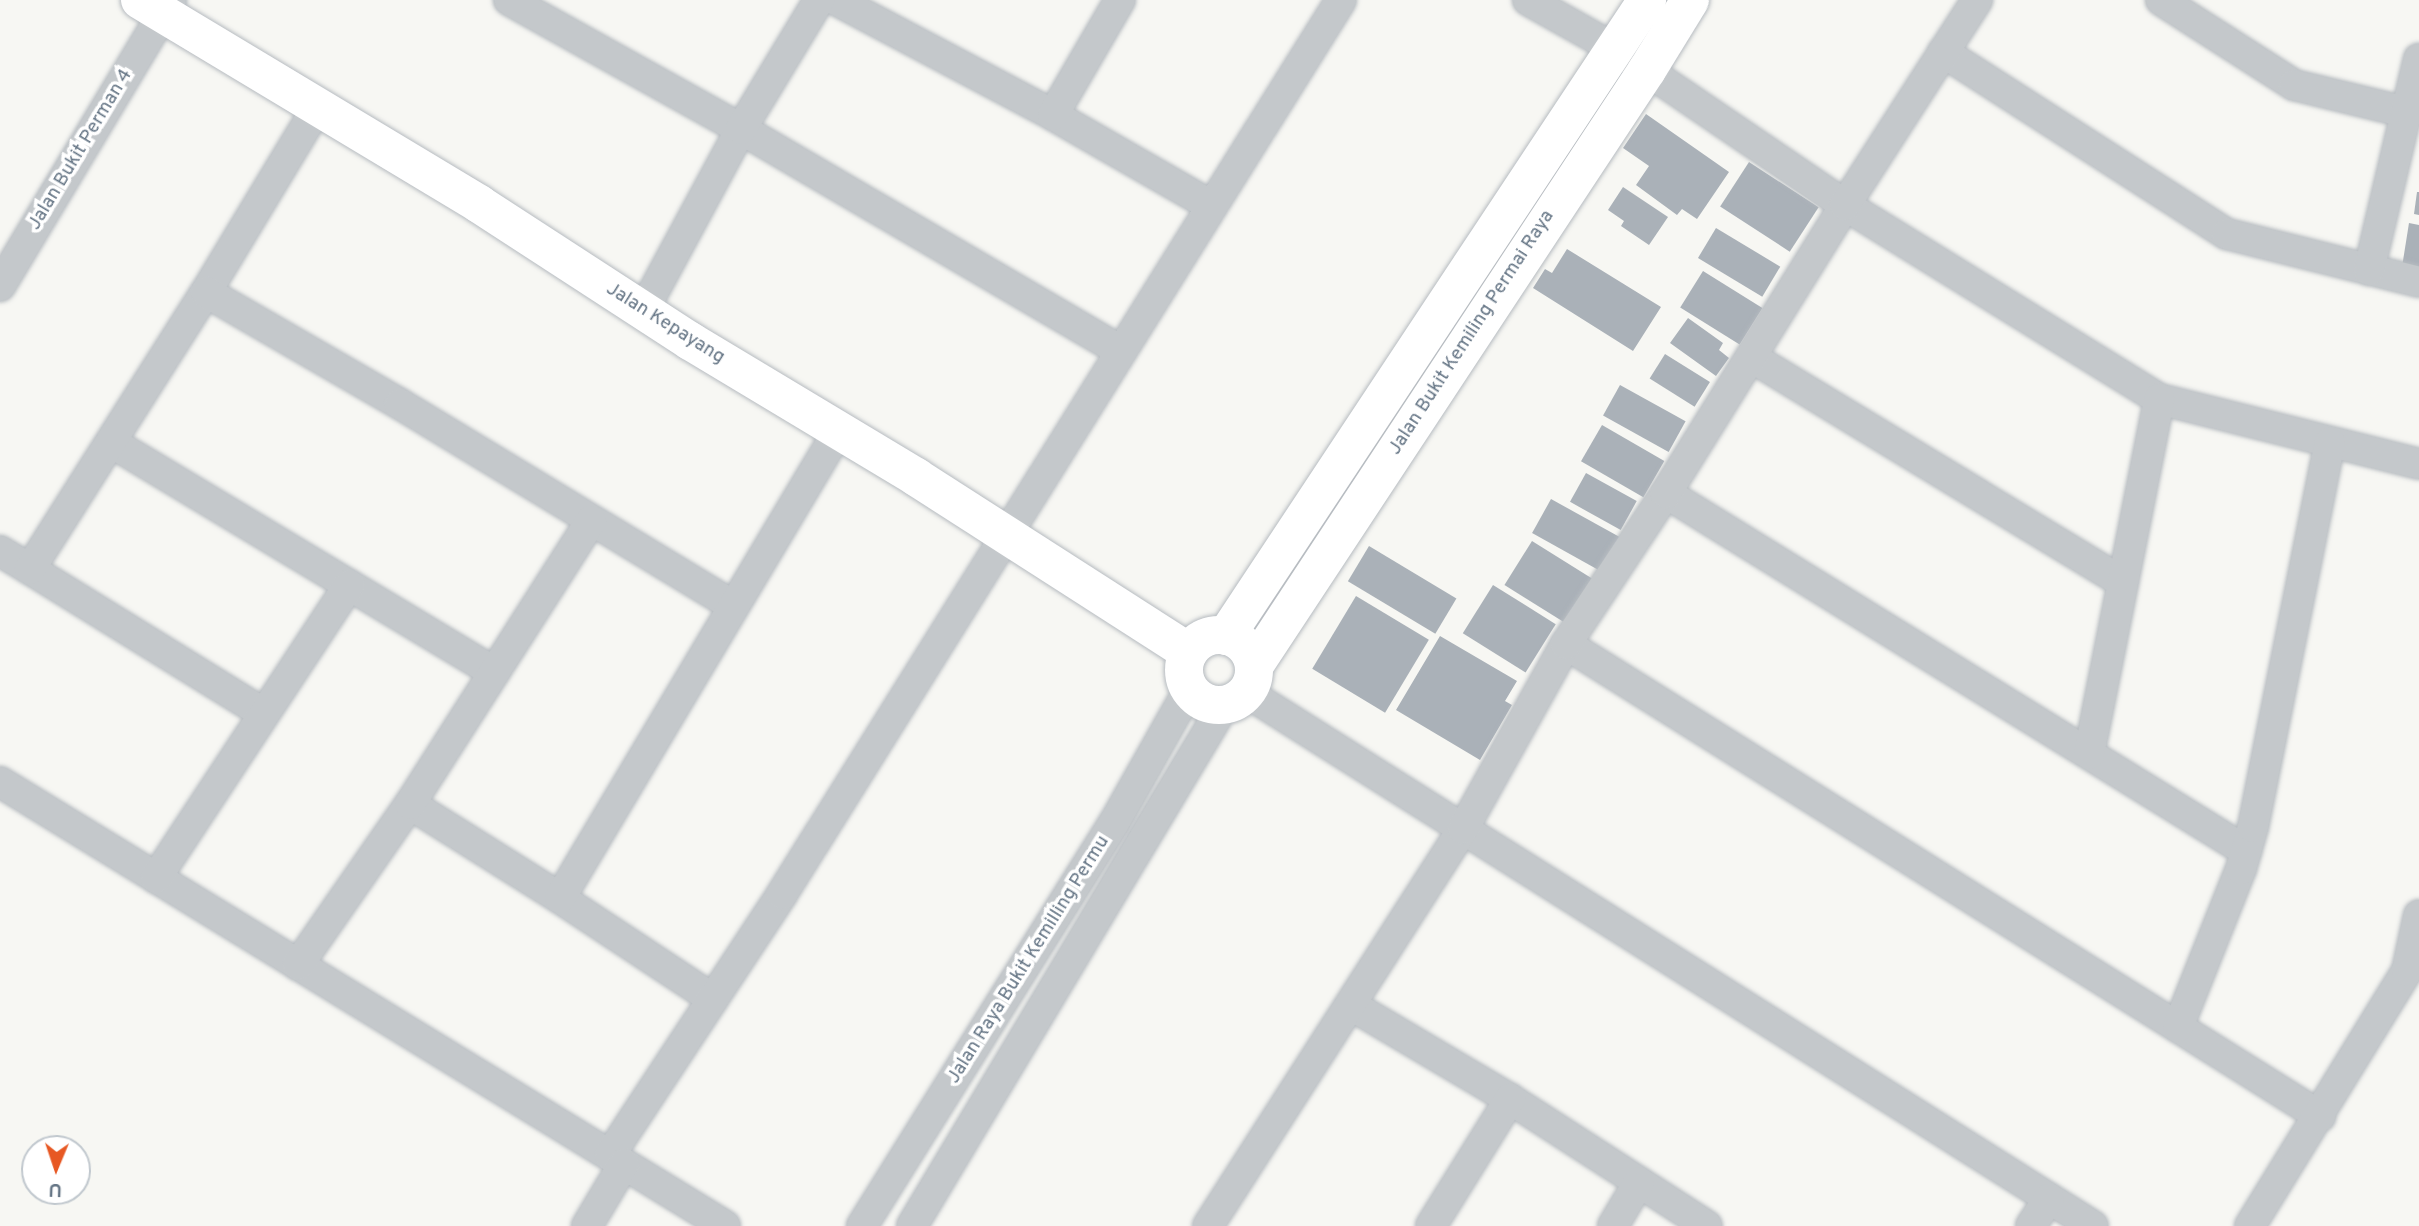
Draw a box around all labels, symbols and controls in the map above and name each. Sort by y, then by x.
street label: Jalan Bukit Perman 4 [24,65,138,235]
street label: Jalan Bukit Kemiling Permai Raya [1384,206,1560,460]
street label: Jalan Kepayang [601,278,729,370]
street label: Jalan Raya Bukit Kemilling Permu [943,832,1115,1088]
north arrow [21,1135,91,1205]
text: U [48,1177,63,1201]

